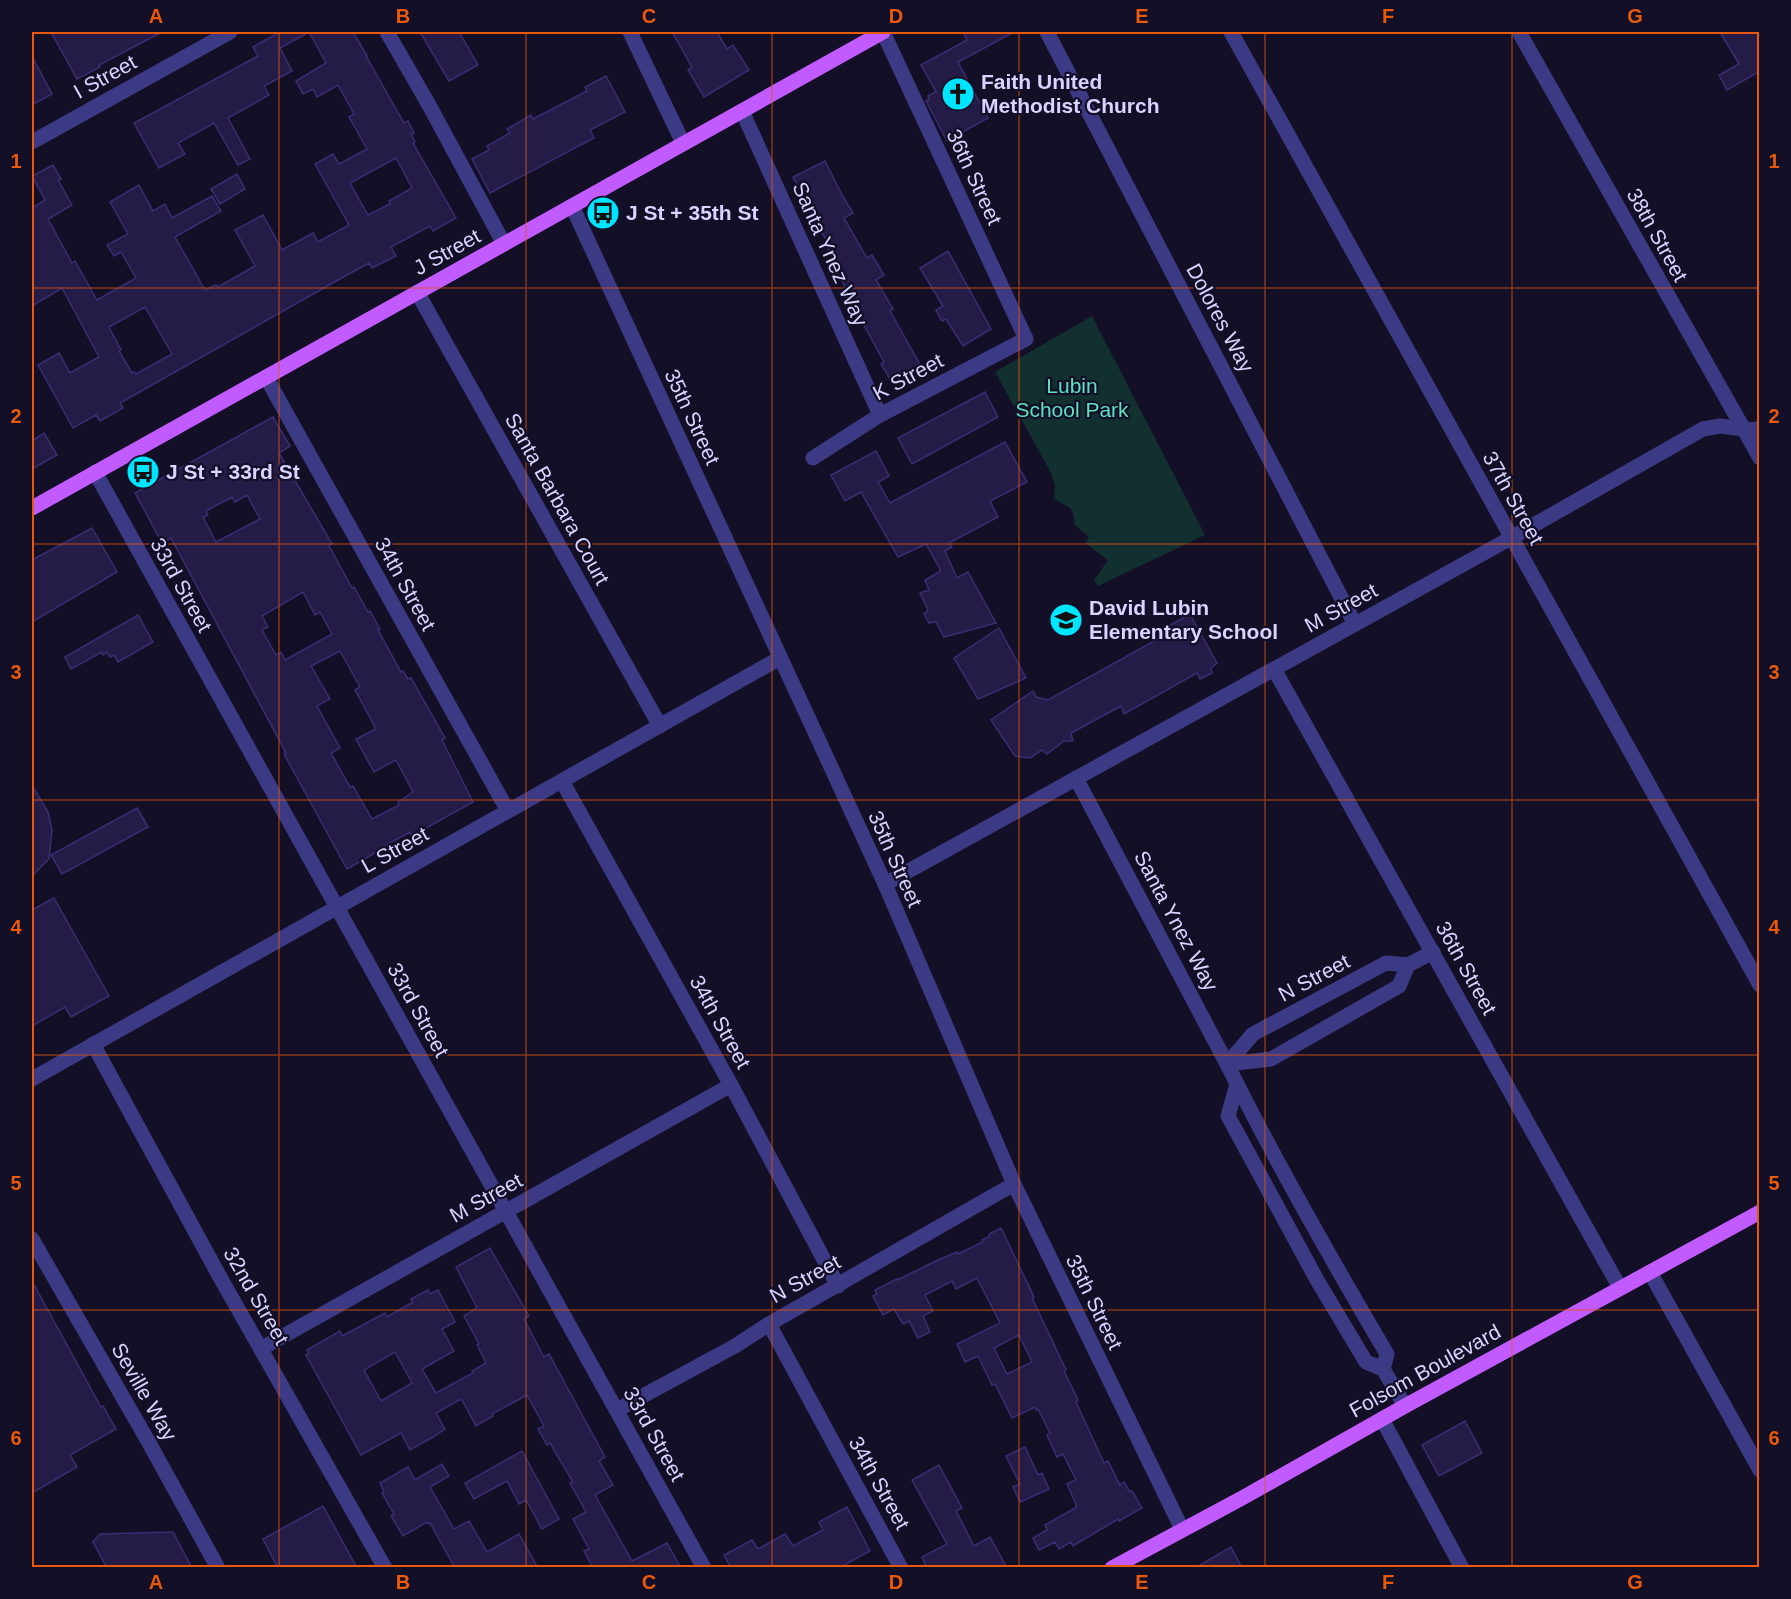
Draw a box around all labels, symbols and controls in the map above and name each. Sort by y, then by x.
text: A [149,5,163,27]
text: B [396,5,410,27]
text: C [642,5,656,27]
text: D [889,5,903,27]
text: E [1135,5,1149,27]
text: F [1382,5,1394,27]
text: G [1627,5,1643,27]
street label: I Street [70,50,140,103]
place label: Faith United Methodist Church [981,70,1160,117]
church icon: Faith United Methodist Church [940,76,976,112]
street label: 36th Street [942,125,1007,228]
text: 1 [10,150,22,172]
text: 1 [1768,150,1780,172]
street label: Santa Ynez Way [788,178,873,330]
street label: 38th Street [1622,184,1692,285]
bus stop icon: J St + 35th St [585,195,621,231]
place label: J St + 35th St [626,201,758,224]
street label: J Street [410,224,484,279]
street label: Dolores Way [1182,260,1259,376]
street label: K Street [869,349,947,405]
street label: 35th Street [660,365,725,468]
park label: Lubin School Park [1015,374,1129,421]
text: 2 [10,405,22,427]
text: 2 [1768,405,1780,427]
street label: Santa Barbara Court [501,409,614,589]
street label: 37th Street [1478,447,1548,548]
bus stop icon: J St + 33rd St [125,454,161,490]
place label: J St + 33rd St [166,460,300,483]
street label: 34th Street [370,533,440,634]
street label: 33rd Street [146,534,217,636]
street label: M Street [1300,578,1381,637]
place label: David Lubin Elementary School [1089,596,1278,643]
school or university icon: David Lubin Elementary School [1048,602,1084,638]
text: 3 [10,661,22,683]
text: 3 [1768,661,1780,683]
street label: 35th Street [864,807,927,911]
street label: L Street [357,822,432,877]
street label: Santa Ynez Way [1130,847,1223,995]
text: 4 [10,916,22,938]
text: 4 [1768,916,1780,938]
street label: 36th Street [1431,917,1501,1018]
street label: N Street [1274,949,1353,1006]
street label: 33rd Street [383,959,454,1061]
street label: 34th Street [685,971,755,1072]
street label: M Street [445,1168,526,1227]
text: 5 [10,1172,22,1194]
text: 5 [1768,1172,1780,1194]
street label: 32nd Street [219,1243,294,1349]
street label: N Street [765,1250,844,1307]
street label: 35th Street [1062,1251,1127,1353]
street label: Folsom Boulevard [1345,1319,1504,1422]
street label: Seville Way [107,1339,182,1445]
street label: 33rd Street [619,1383,690,1485]
text: 6 [10,1427,22,1449]
text: 6 [1768,1427,1780,1449]
street label: 34th Street [844,1432,914,1533]
text: A [149,1571,163,1593]
text: B [396,1571,410,1593]
text: C [642,1571,656,1593]
text: D [889,1571,903,1593]
text: E [1135,1571,1149,1593]
text: F [1382,1571,1394,1593]
text: G [1627,1571,1643,1593]

